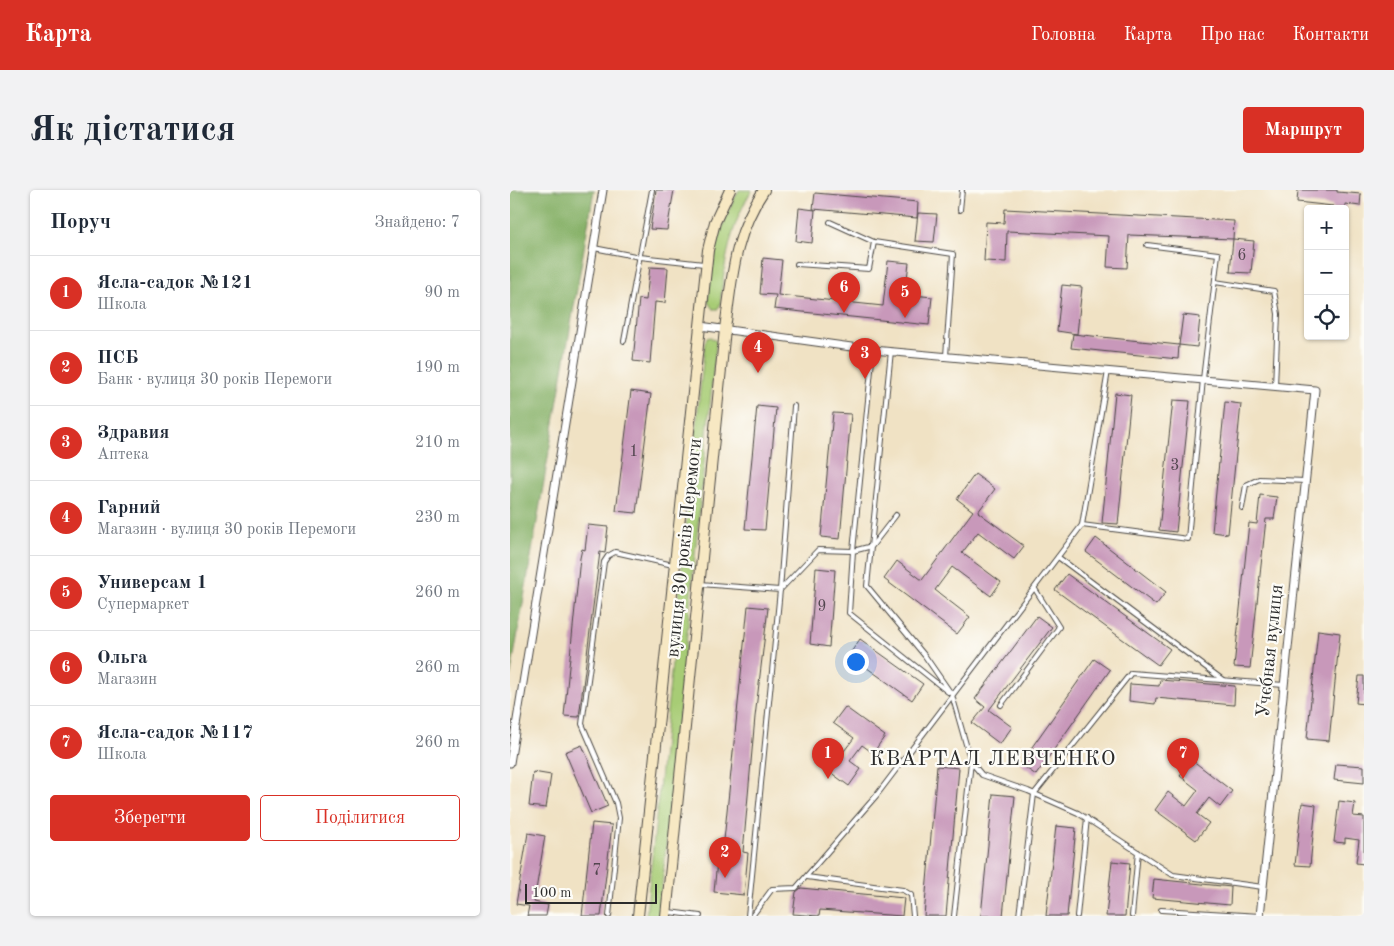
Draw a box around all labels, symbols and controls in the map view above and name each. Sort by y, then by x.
text: Карта [25,23,92,47]
text: Головна [1031,26,1096,44]
text: Карта [1124,26,1172,44]
text: Про нас [1200,26,1265,44]
text: Контакти [1293,26,1369,44]
button: Маршрут [1243,107,1364,153]
text: Як дістатися [30,113,235,148]
map controls [1304,205,1349,340]
button: + [1304,205,1349,250]
text: Поруч [50,212,111,233]
text: Знайдено: 7 [375,215,460,231]
house number: 6 [1237,248,1247,264]
button: − [1304,250,1349,295]
pin: 6 [828,272,860,313]
text: Ясла-садок №121 [97,274,253,293]
pin: 5 [889,277,921,318]
text: 1 [61,285,71,301]
text: 90 m [424,285,460,301]
button: locate [1304,295,1349,340]
text: Школа [97,297,147,313]
pin: 4 [742,332,774,373]
pin: 3 [849,338,881,379]
text: ПСБ [97,349,138,368]
text: 2 [61,360,71,376]
text: 190 m [415,360,460,376]
text: Банк · вулиця 30 років Перемоги [97,372,332,388]
text: Здравия [97,424,169,443]
text: 3 [61,435,71,451]
text: 210 m [415,435,460,451]
street label: вулиця 30 років Перемоги [664,437,706,659]
house number: 1 [629,444,639,460]
text: Аптека [97,447,149,463]
house number: 3 [1170,458,1180,474]
text: Гарний [97,499,161,518]
text: 4 [61,510,71,526]
text: 230 m [415,510,460,526]
text: Магазин · вулиця 30 років Перемоги [97,522,356,538]
text: Универсам 1 [97,574,208,593]
street label: Учєбная вулиця [1255,583,1287,718]
text: 5 [61,585,71,601]
text: 260 m [415,585,460,601]
text: Супермаркет [97,597,189,613]
house number: 9 [817,599,827,615]
text: Ольга [97,649,148,668]
your location [843,649,869,675]
text: 6 [61,660,71,676]
text: 260 m [415,660,460,676]
text: Магазин [97,672,157,688]
text: Ясла-садок №117 [97,724,253,743]
text: 7 [61,735,71,751]
text: 260 m [415,735,460,751]
pin: 1 [812,738,844,779]
pin: 7 [1167,738,1199,779]
text: Школа [97,747,147,763]
district label: КВАРТАЛ ЛЕВЧЕНКО [870,749,1117,770]
button: Зберегти [50,795,250,841]
button: Поділитися [260,795,460,841]
pin: 2 [709,837,741,878]
house number: 7 [592,863,602,879]
scale bar [525,881,658,904]
text: 100 m [532,886,571,900]

